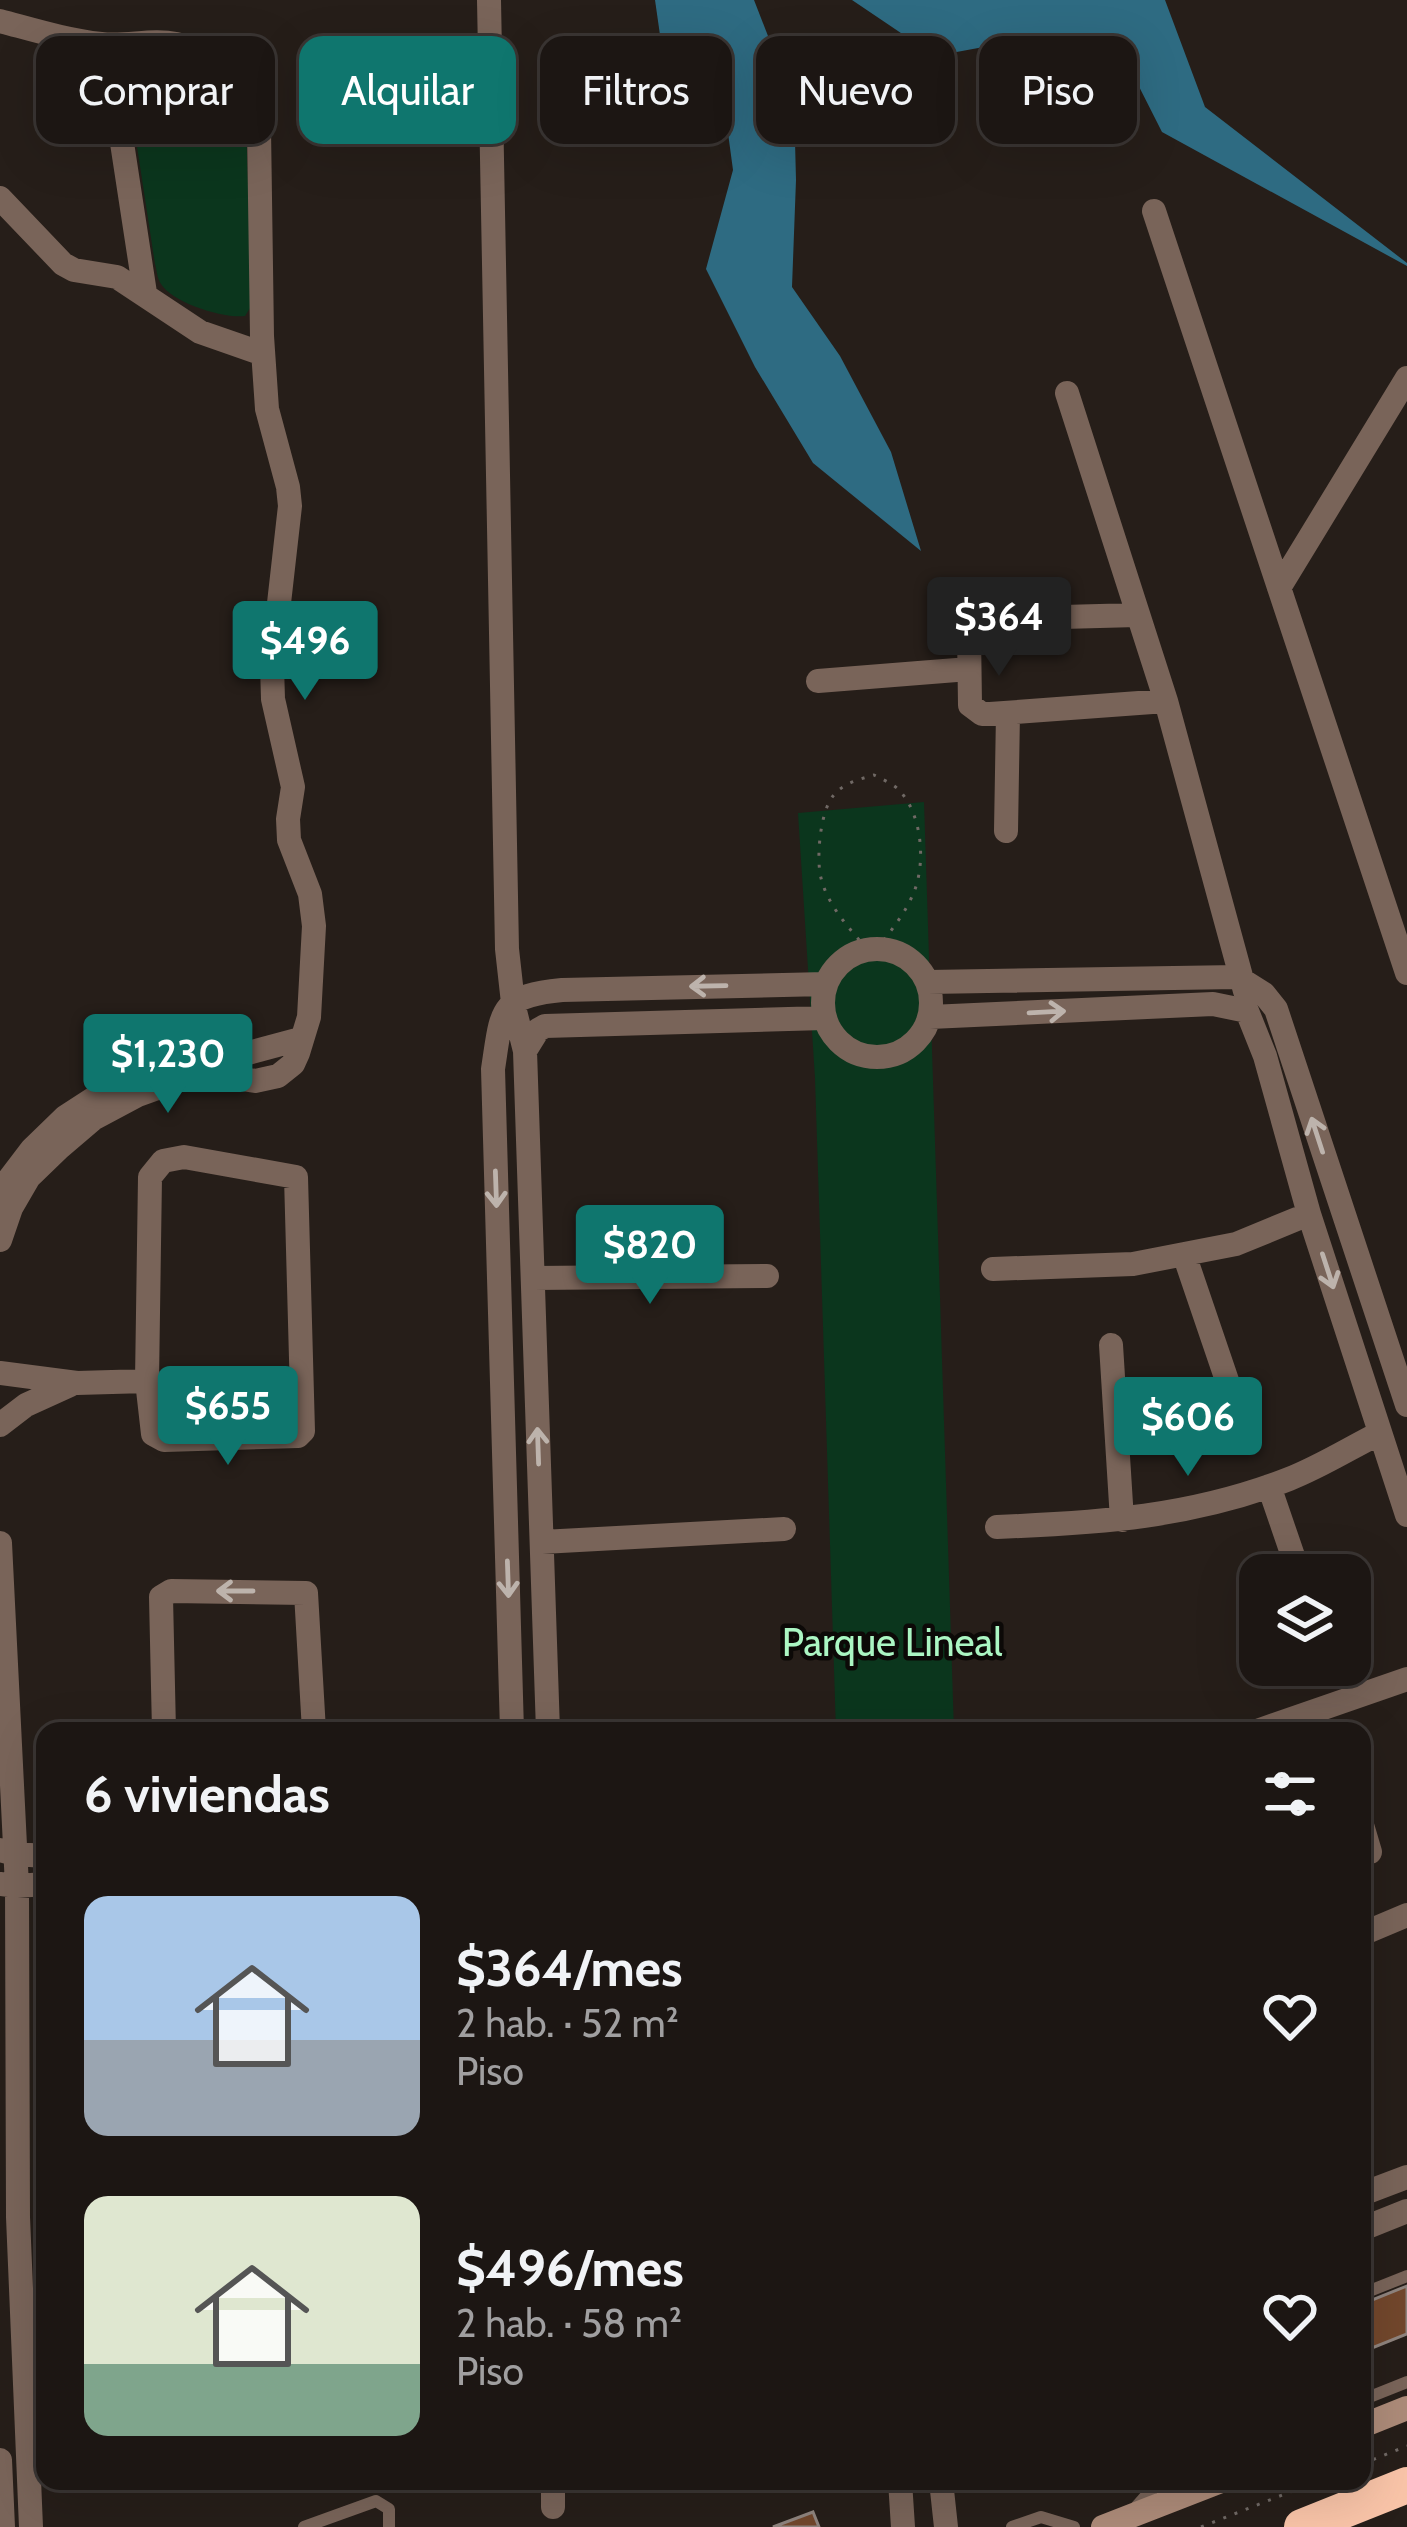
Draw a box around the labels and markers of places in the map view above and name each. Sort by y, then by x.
pin: $364 [928,577,1070,679]
pin: $496 [234,601,376,703]
pin: $1,230 [70,1014,266,1116]
pin: $820 [579,1205,721,1307]
pin: $655 [157,1366,299,1468]
pin: $606 [1117,1377,1259,1479]

